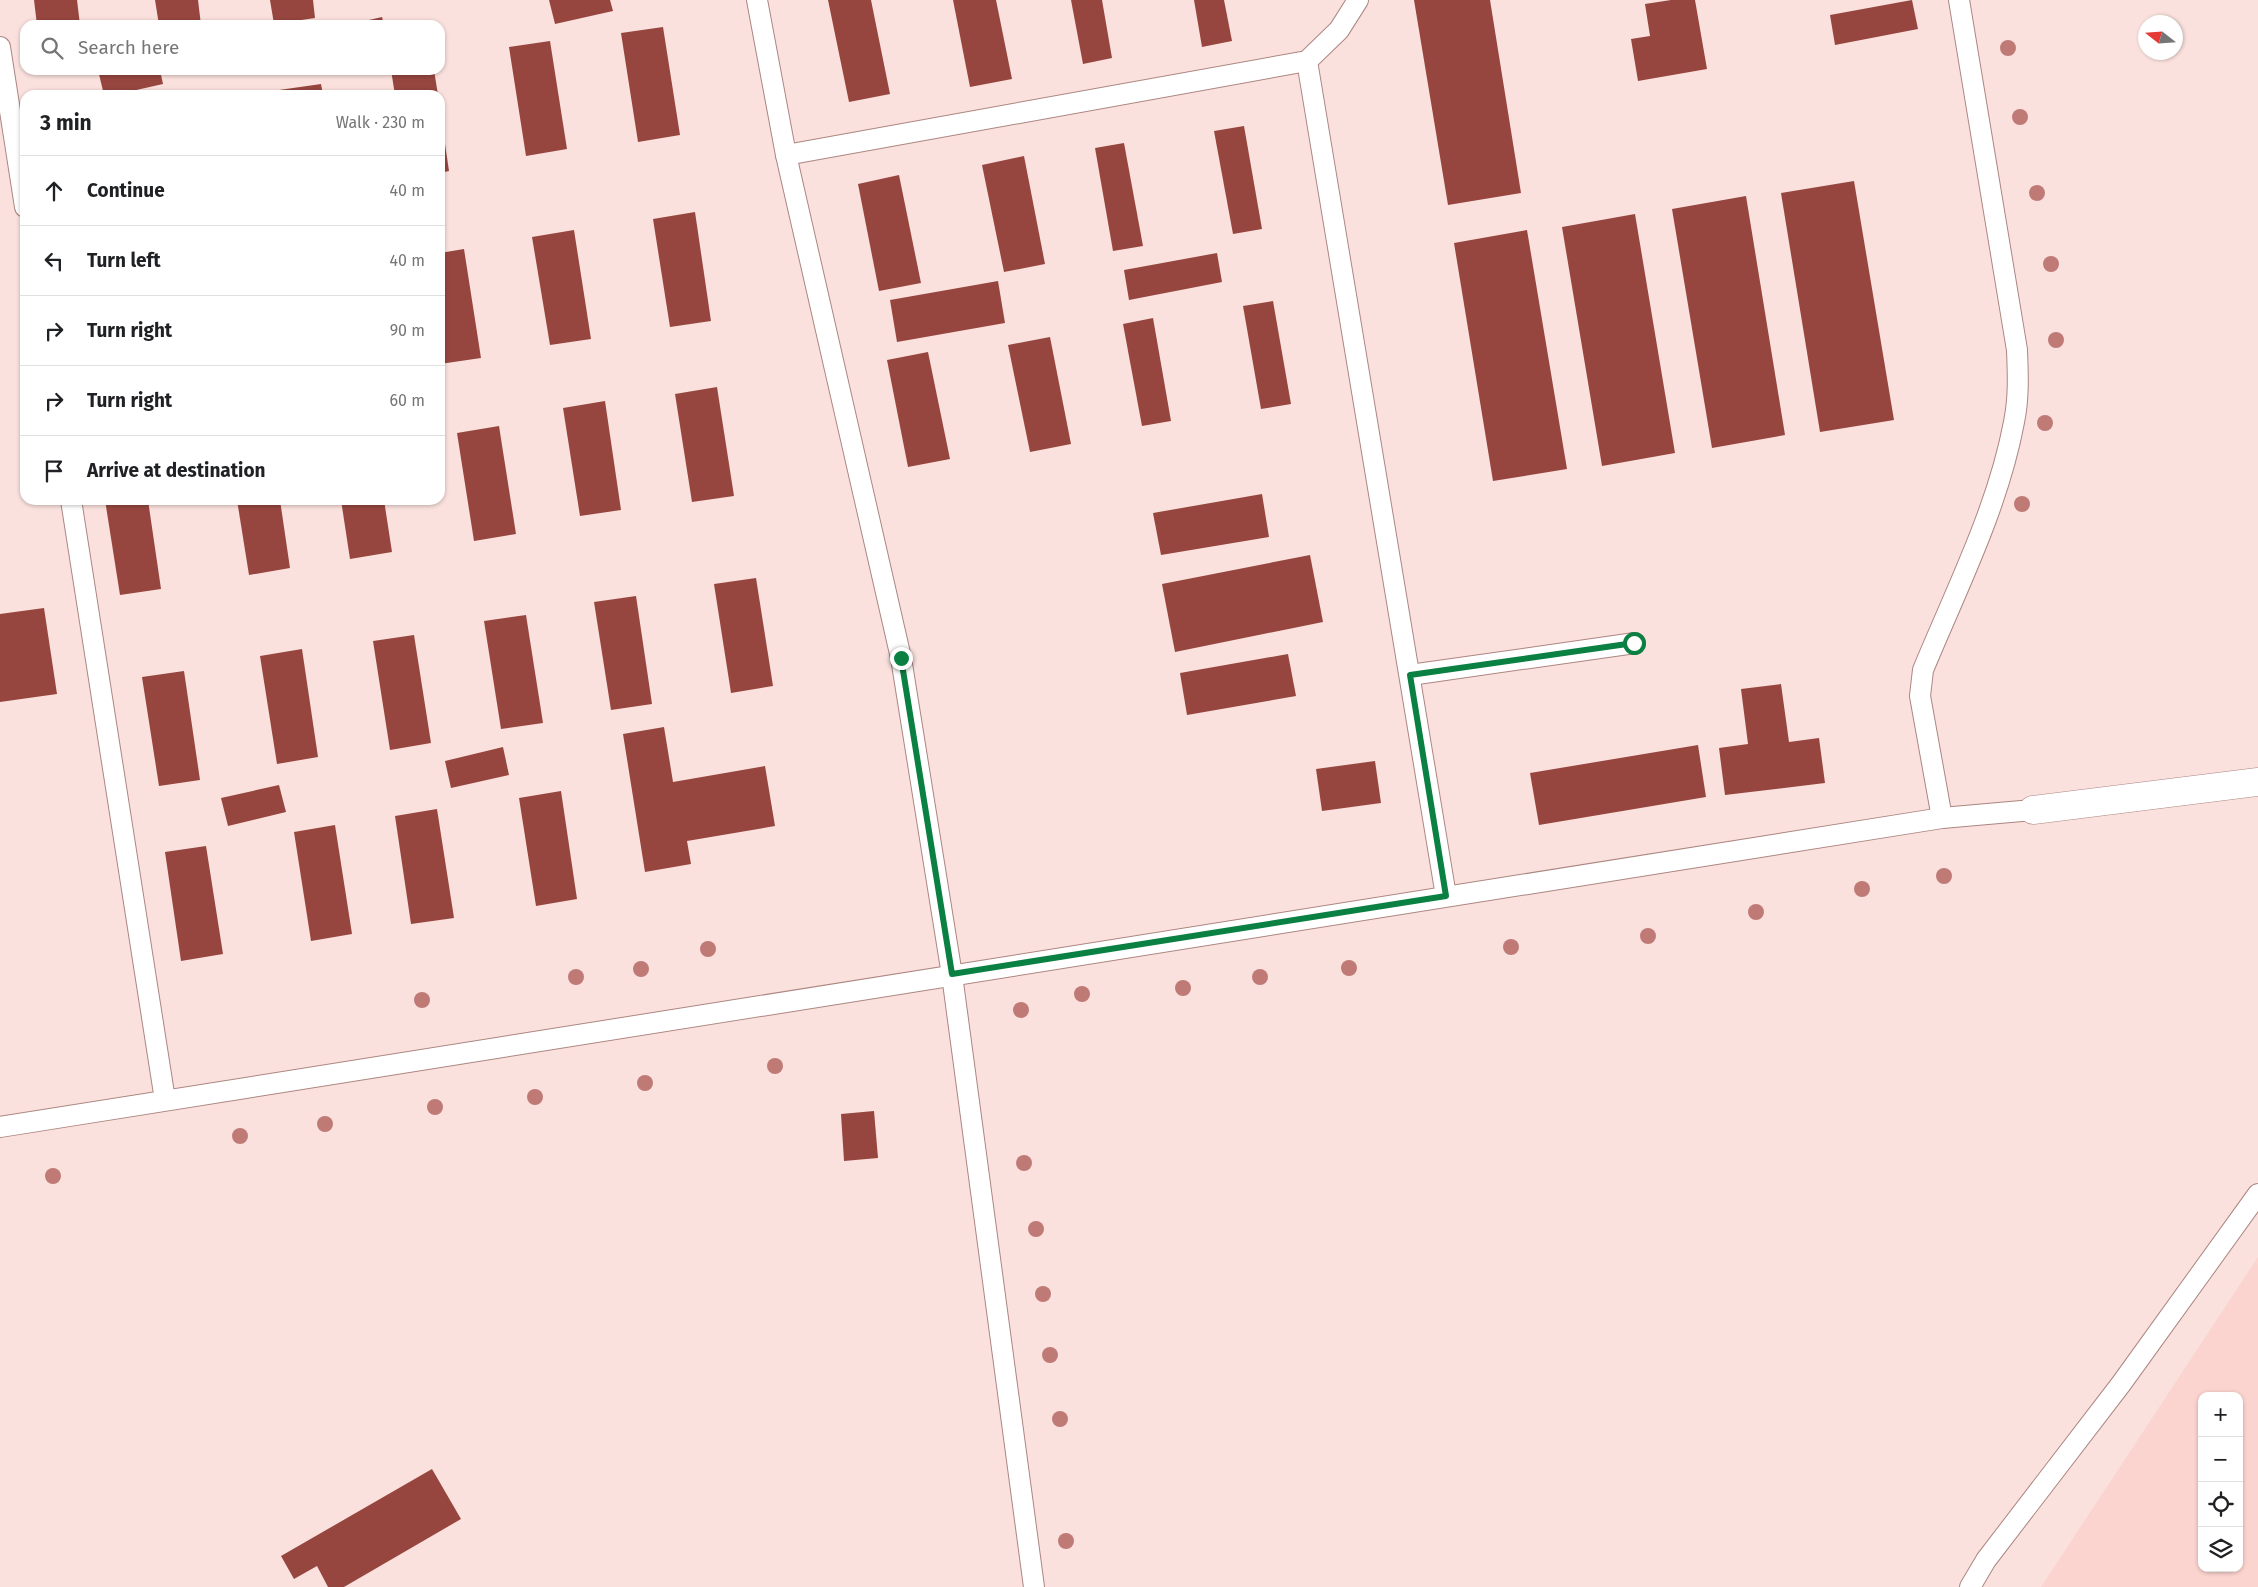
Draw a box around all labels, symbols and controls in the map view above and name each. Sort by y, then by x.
north arrow [2138,15,2183,60]
search box [20,20,445,75]
icon: search [38,34,66,62]
text: Search here [78,36,179,59]
text: 3 min [40,110,92,136]
text: Walk · 230 m [336,113,425,132]
icon: ahead [40,177,68,205]
text: Continue [87,179,165,202]
text: 40 m [390,181,425,200]
icon: left [40,247,68,275]
text: Turn left [87,249,161,272]
text: 40 m [390,251,425,270]
icon: right [40,317,68,345]
text: Turn right [87,319,172,342]
text: 90 m [390,321,425,340]
icon: right [40,387,68,415]
text: Turn right [87,389,172,412]
text: 60 m [390,391,425,410]
icon: arrive [40,457,68,485]
text: Arrive at destination [87,459,266,482]
route start [1623,632,1646,655]
route end [890,647,913,670]
map controls [2198,1392,2243,1572]
button: + [2198,1392,2243,1437]
button: − [2198,1437,2243,1482]
button: locate [2198,1482,2243,1527]
button: layers [2198,1527,2243,1572]

